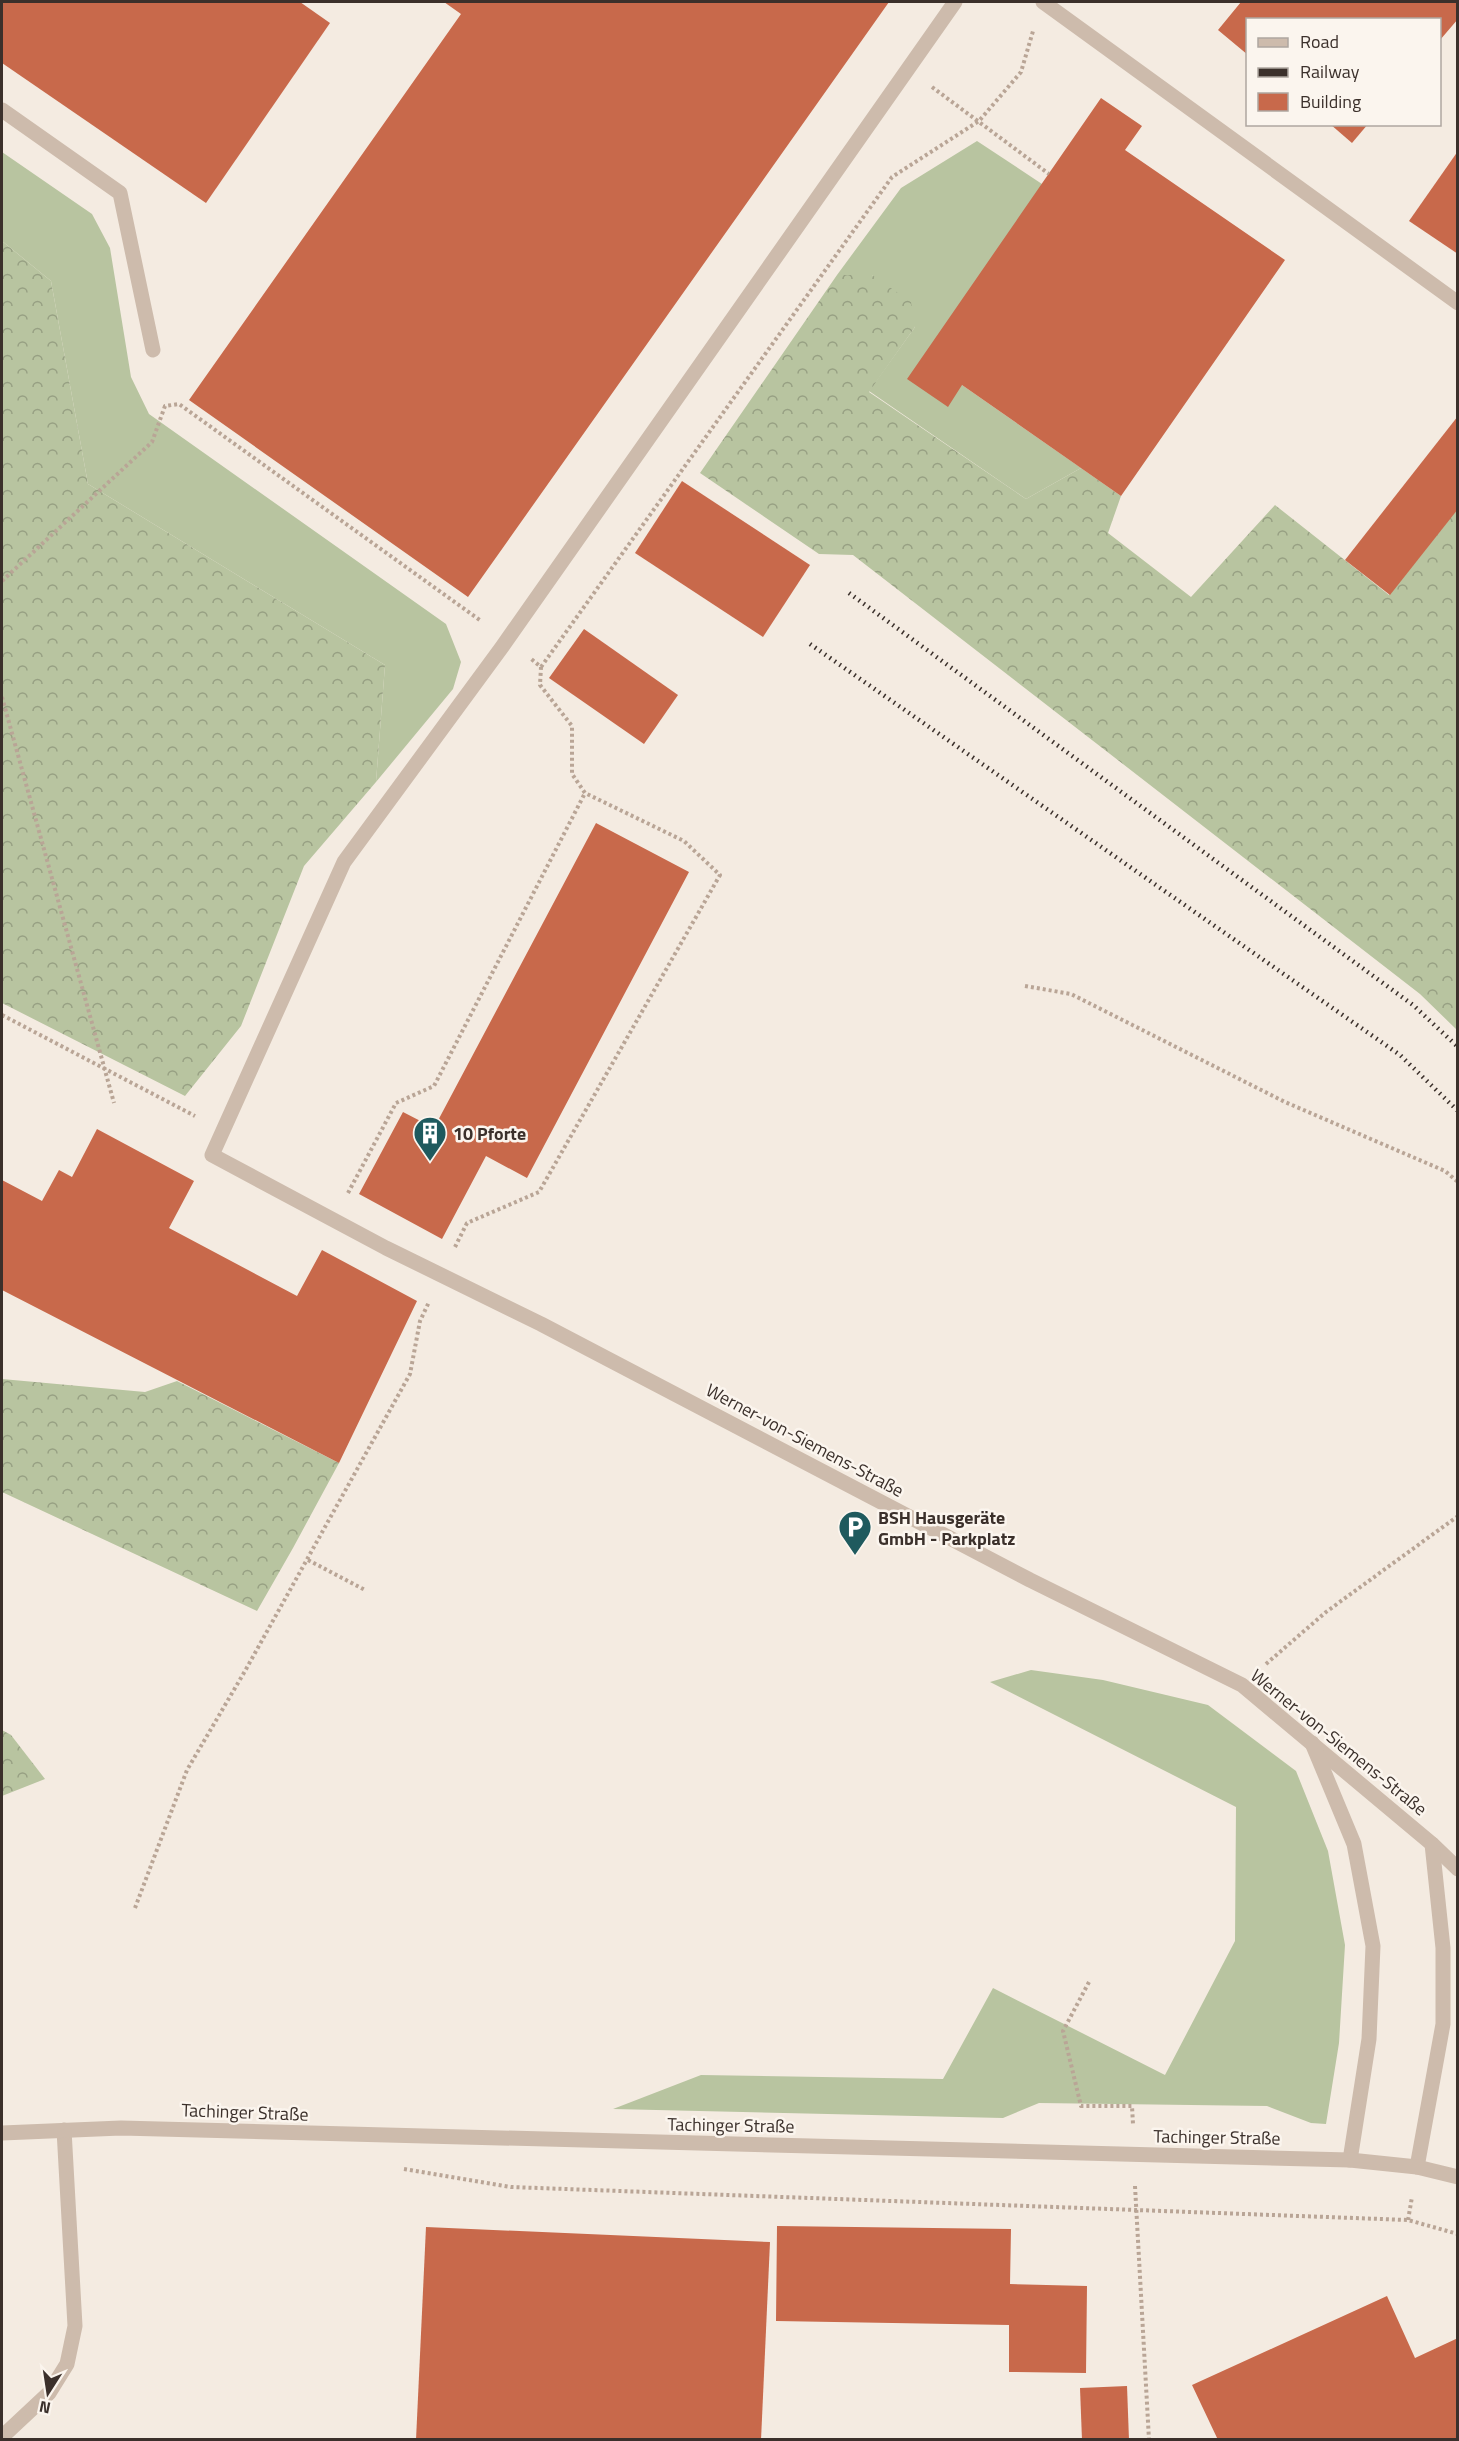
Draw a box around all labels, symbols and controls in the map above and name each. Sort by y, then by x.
legend [1246,18,1441,126]
text: Road [1300,28,1339,55]
text: Railway [1300,58,1360,85]
text: Building [1300,88,1361,115]
building icon: 10 Pforte [412,1115,448,1162]
place label: 10 Pforte [453,1120,526,1147]
street label: Werner-von-Siemens-Straße [701,1376,909,1504]
place label: BSH Hausgeräte GmbH - Parkplatz [878,1504,1016,1552]
parking icon: BSH Hausgeräte GmbH - Parkplatz [837,1509,873,1556]
street label: Werner-von-Siemens-Straße [1245,1662,1433,1822]
street label: Tachinger Straße [181,2096,309,2128]
street label: Tachinger Straße [667,2110,795,2140]
street label: Tachinger Straße [1153,2122,1281,2152]
north arrow [18,2363,78,2423]
text: N [37,2395,53,2421]

